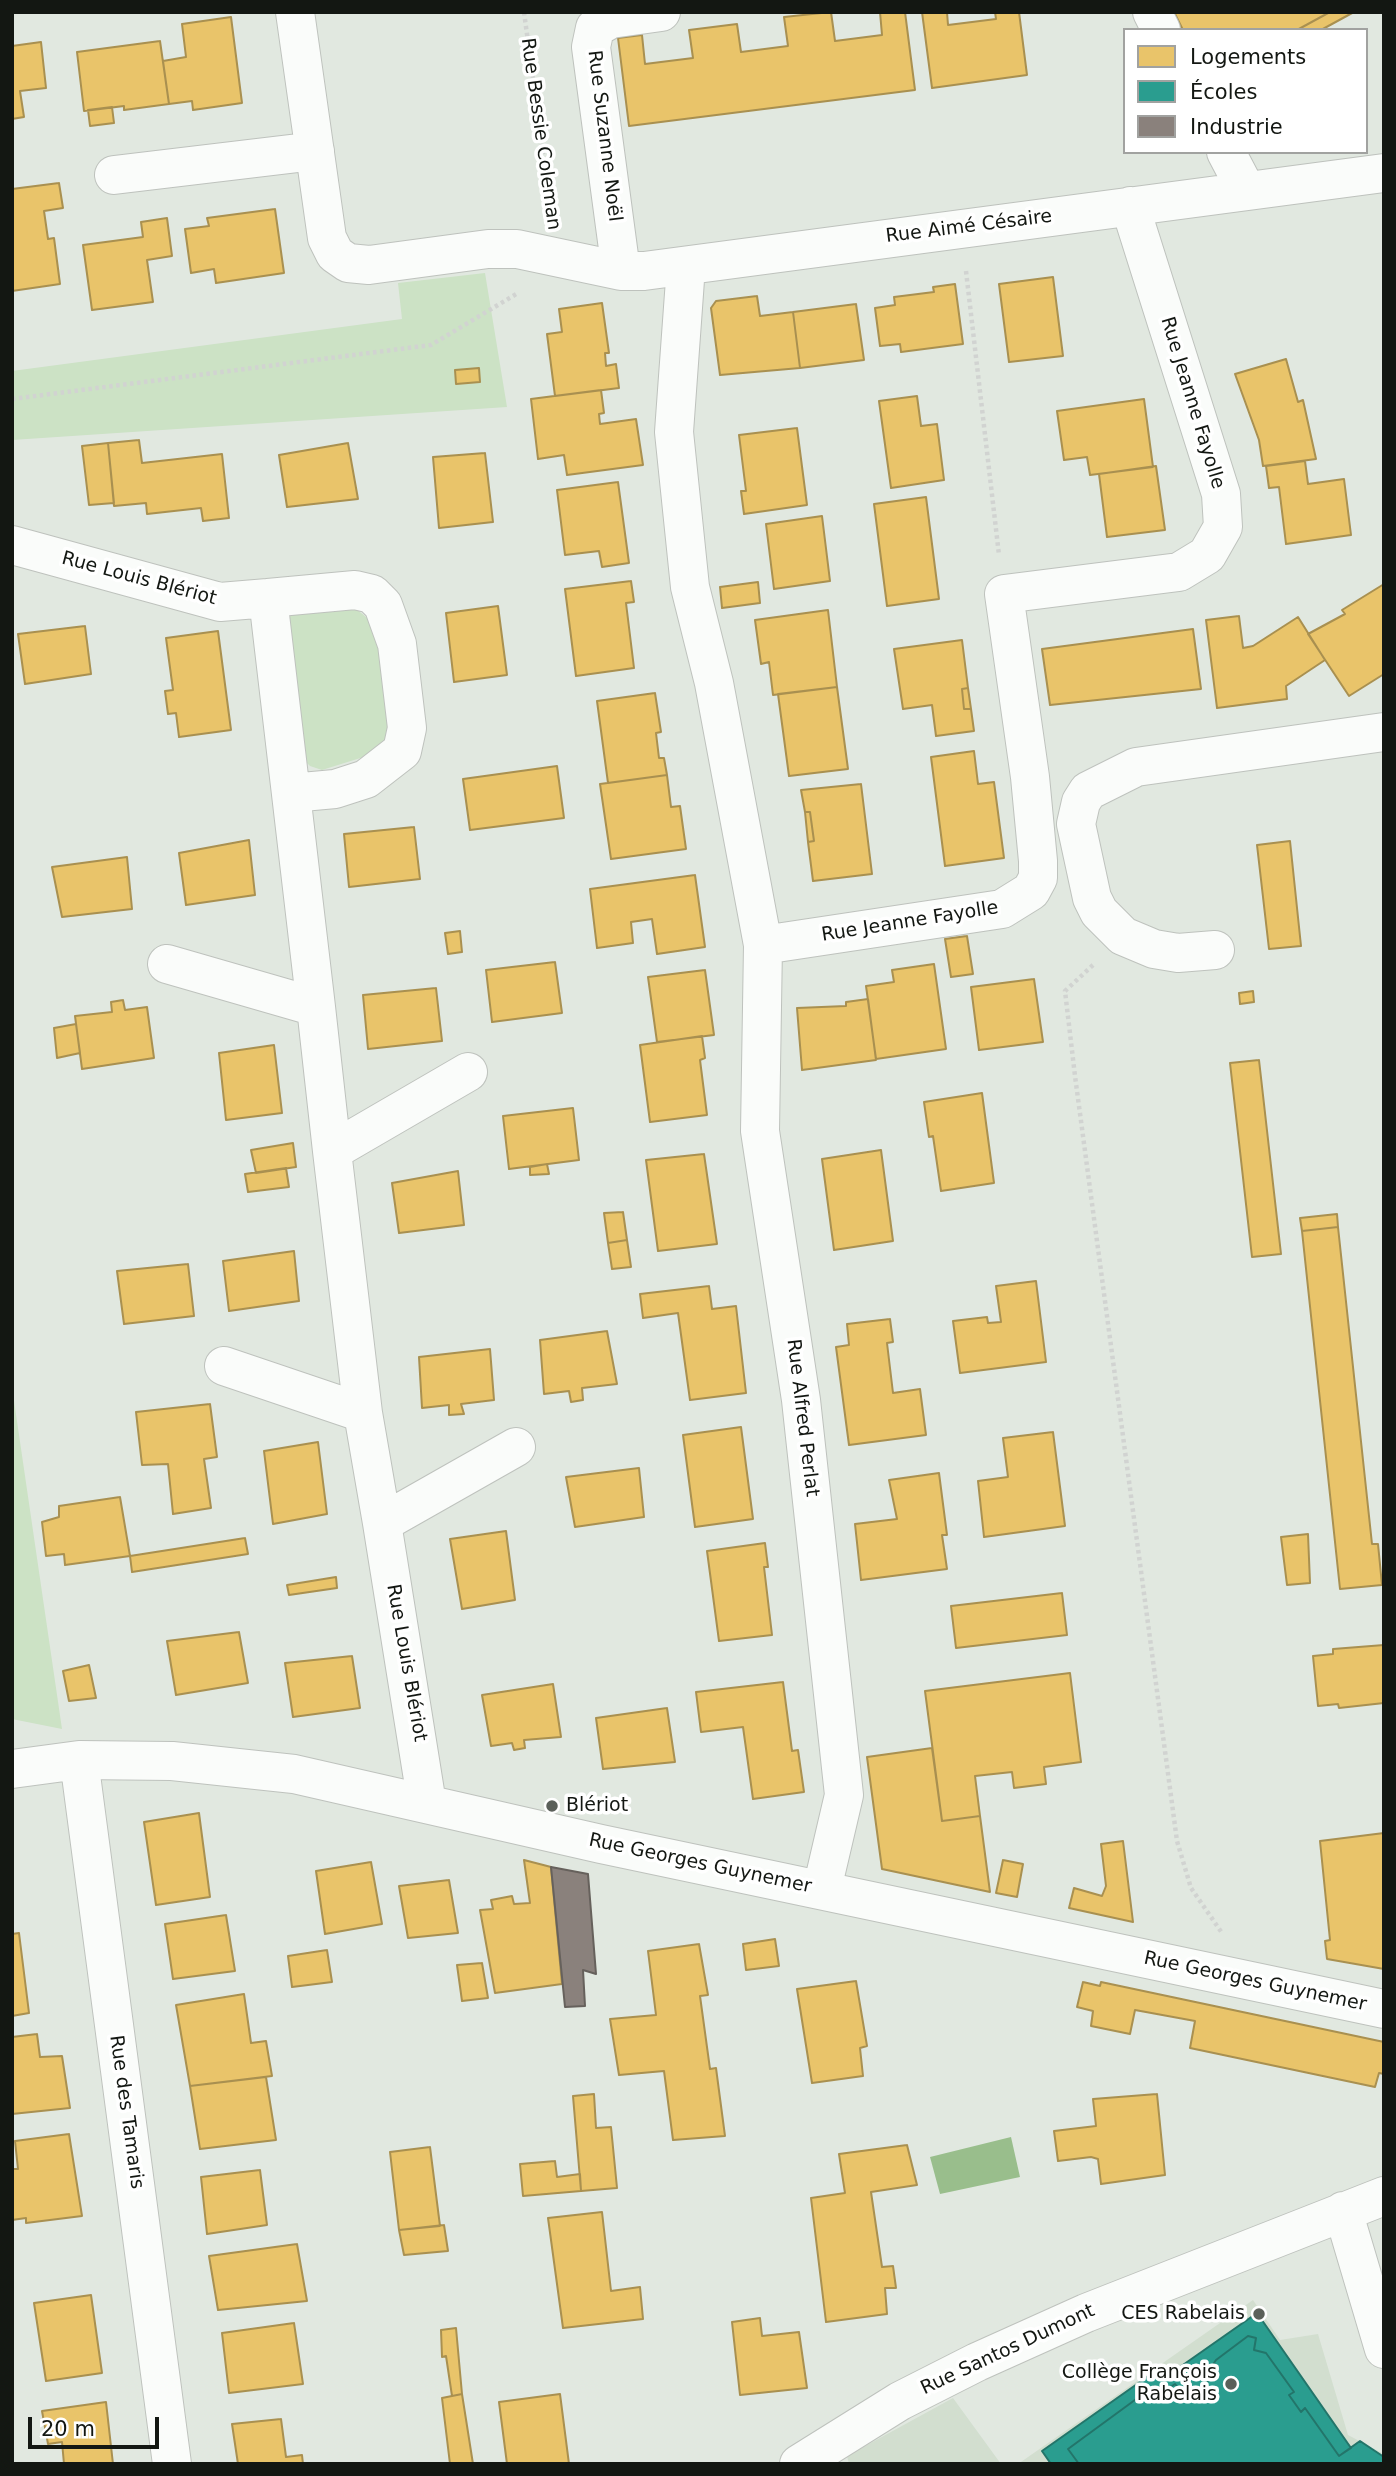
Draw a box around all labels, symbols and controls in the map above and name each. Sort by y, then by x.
legend [1123,28,1368,154]
street label: Rue Bessie Coleman [515,37,565,231]
text: Logements [1190,45,1306,69]
street label: Rue Suzanne Noël [582,49,626,223]
text: Écoles [1190,80,1257,104]
text: Industrie [1190,115,1283,139]
street label: Rue Aimé Césaire [884,205,1054,249]
street label: Rue Jeanne Fayolle [1155,314,1229,492]
street label: Rue Louis Blériot [59,547,219,611]
street label: Rue Jeanne Fayolle [820,897,1000,947]
street label: Rue Alfred Perlat [781,1338,823,1498]
street label: Rue Louis Blériot [381,1583,431,1743]
place label: Blériot [566,1795,628,1817]
marker: Blériot [544,1798,560,1814]
street label: Rue Georges Guynemer [587,1829,813,1899]
street label: Rue Georges Guynemer [1142,1947,1368,2017]
street label: Rue des Tamaris [104,2034,148,2190]
street label: Rue Santos Dumont [917,2300,1099,2400]
place label: CES Rabelais [1121,2303,1245,2325]
marker: CES Rabelais [1251,2306,1267,2322]
place label: Collège François Rabelais [1062,2362,1217,2406]
marker: Collège François Rabelais [1223,2376,1239,2392]
scale bar [32,2402,163,2446]
text: 20 m [41,2417,95,2441]

